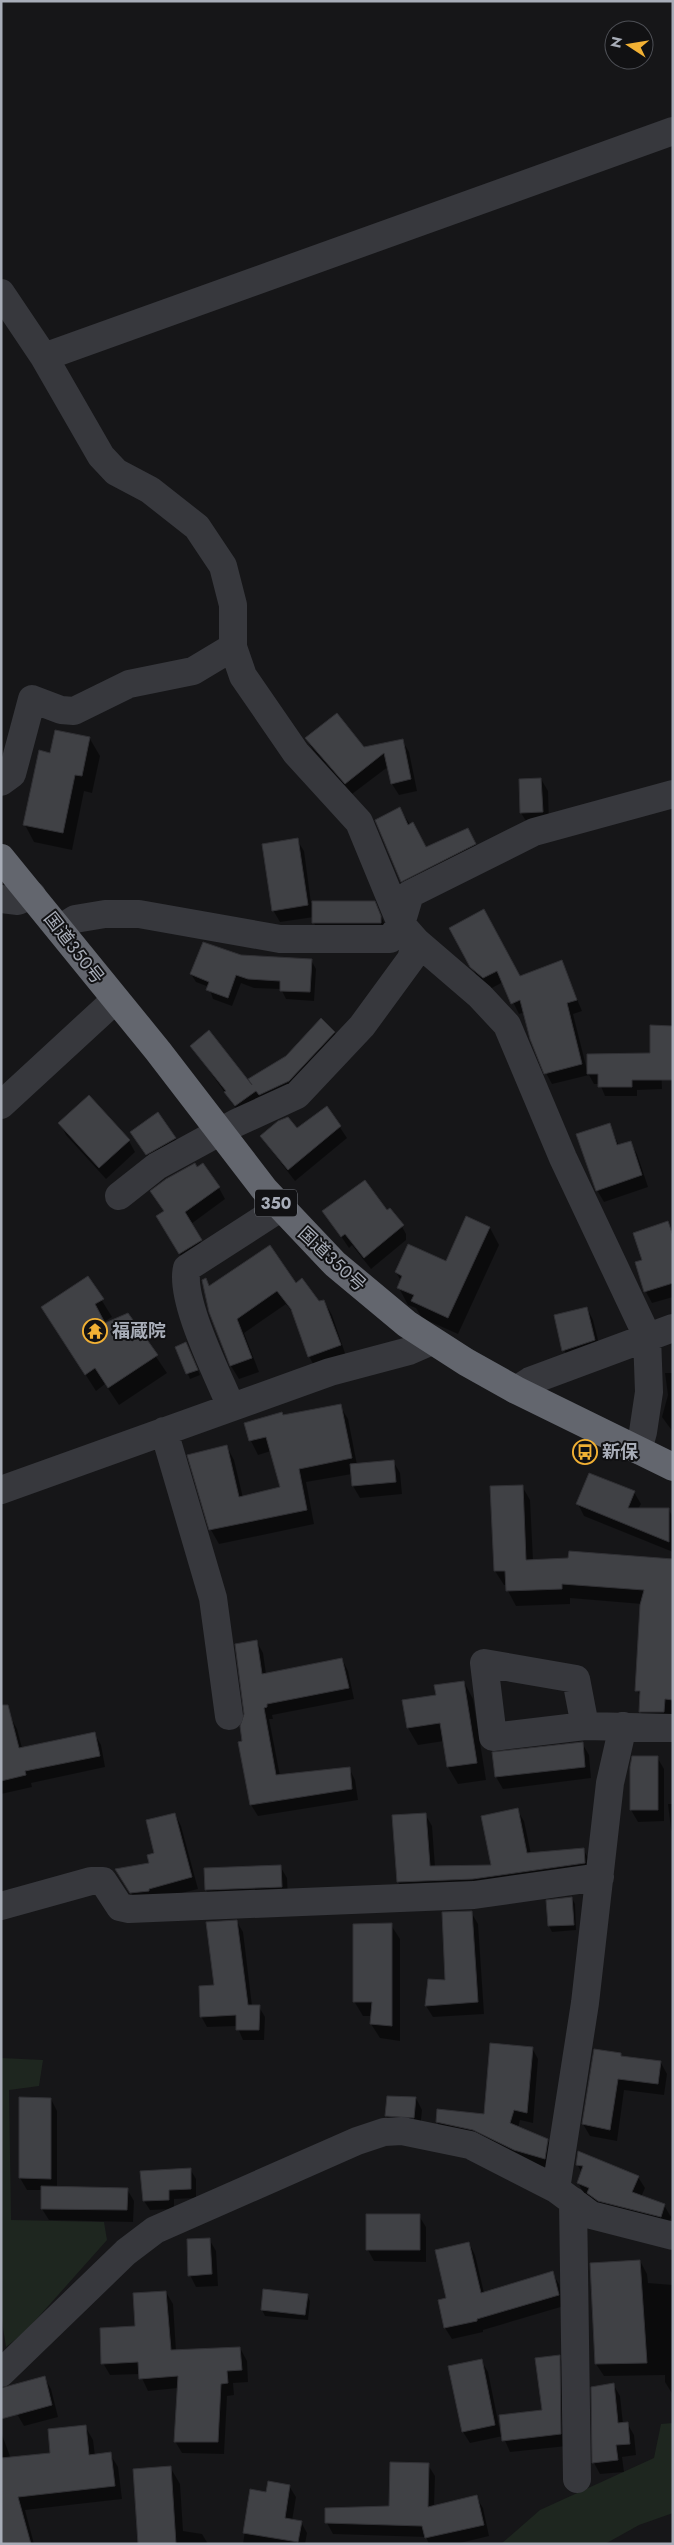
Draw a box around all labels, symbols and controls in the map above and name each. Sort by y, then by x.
north arrow [604,20,654,70]
text: N [605,35,627,50]
street label: 国道350号 [38,907,110,989]
road number: 350 [255,1190,297,1216]
street label: 国道350号 [292,1221,372,1297]
temple icon: 福蔵院 [82,1318,108,1344]
place label: 福蔵院 [112,1318,166,1344]
bus stop icon: 新保 [572,1439,598,1465]
place label: 新保 [602,1439,639,1465]

